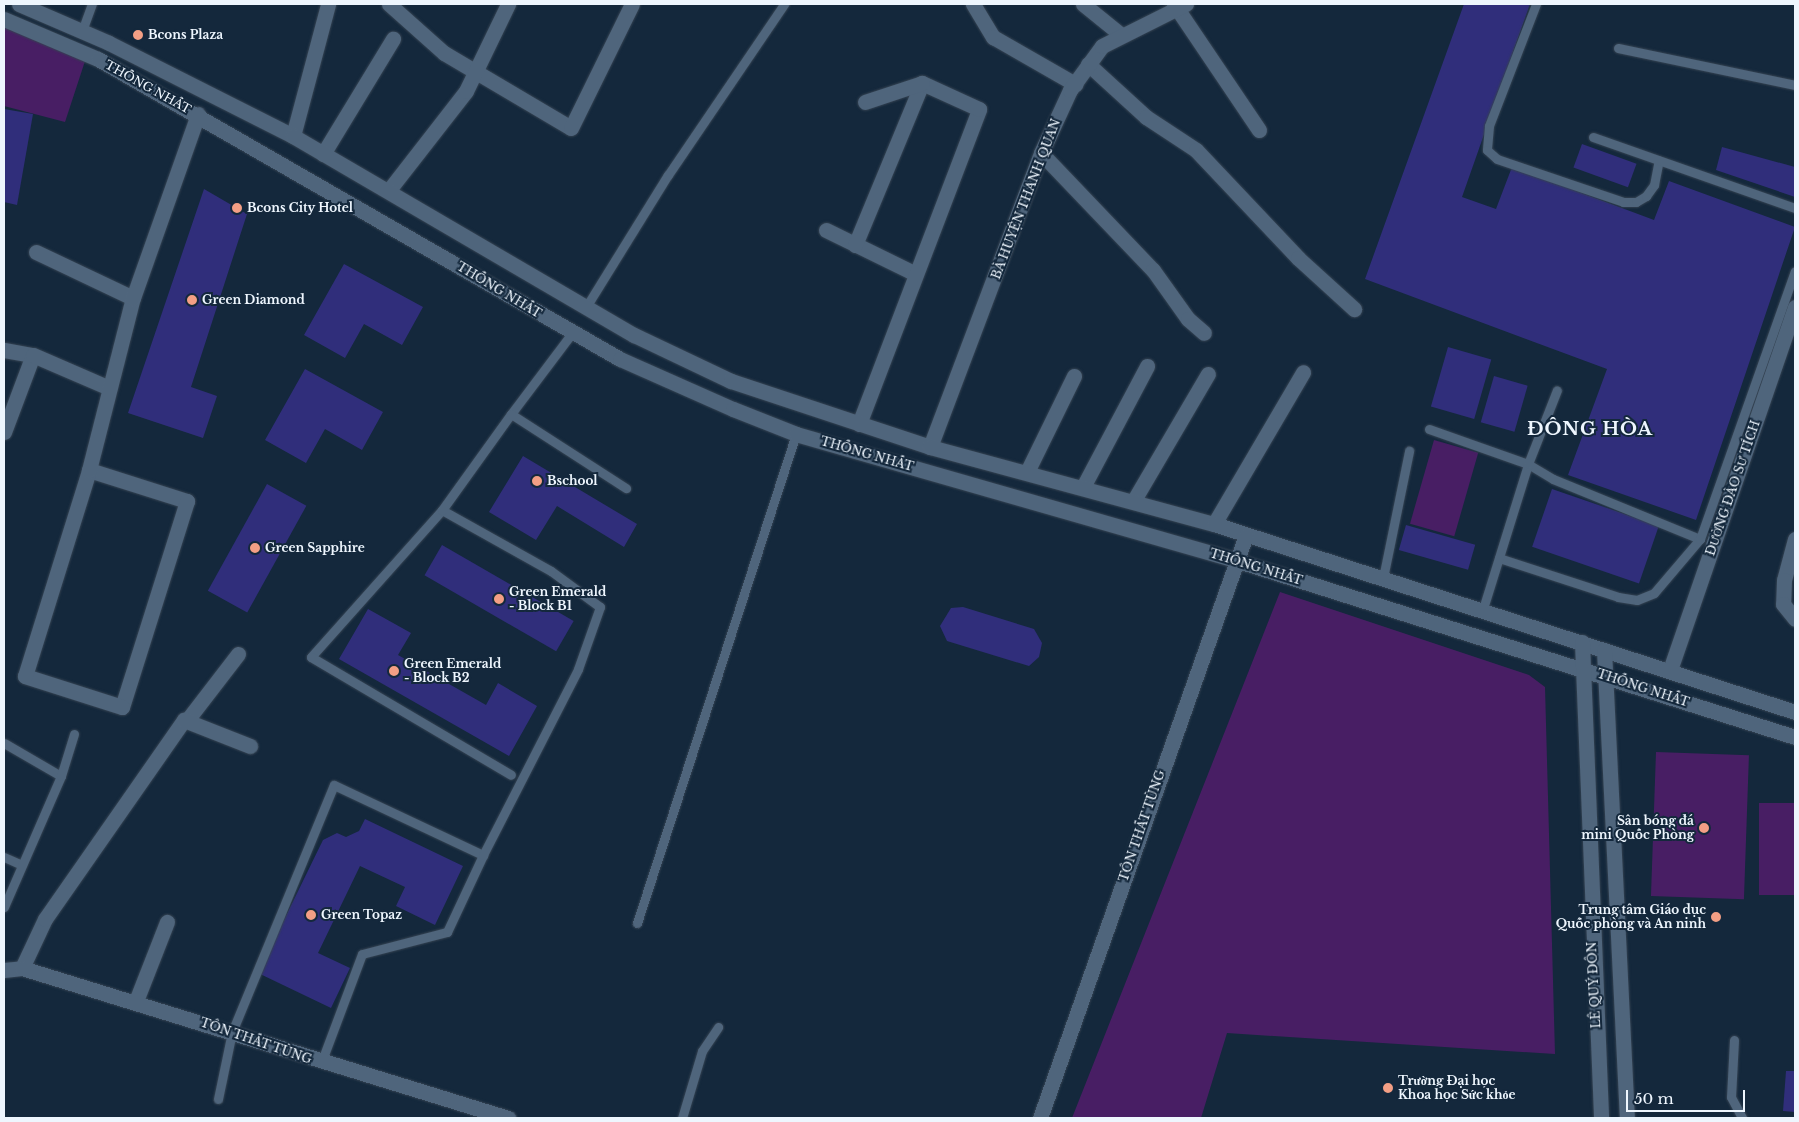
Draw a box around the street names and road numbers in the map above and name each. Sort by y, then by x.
street label: THỐNG NHẤT [102,57,194,117]
street label: BÀ HUYỆN THANH QUAN [989,116,1063,282]
street label: THỐNG NHẤT [454,259,544,321]
street label: ĐƯỜNG ĐÀO SƯ TÍCH [1703,418,1763,558]
street label: THỐNG NHẤT [819,434,915,474]
street label: THỐNG NHẤT [1208,546,1304,588]
street label: THỐNG NHẤT [1595,666,1691,710]
street label: TÔN THẤT TÙNG [1116,768,1168,884]
street label: LÊ QUÝ ĐÔN [1585,941,1603,1029]
street label: TÔN THẤT TÙNG [198,1015,314,1067]

